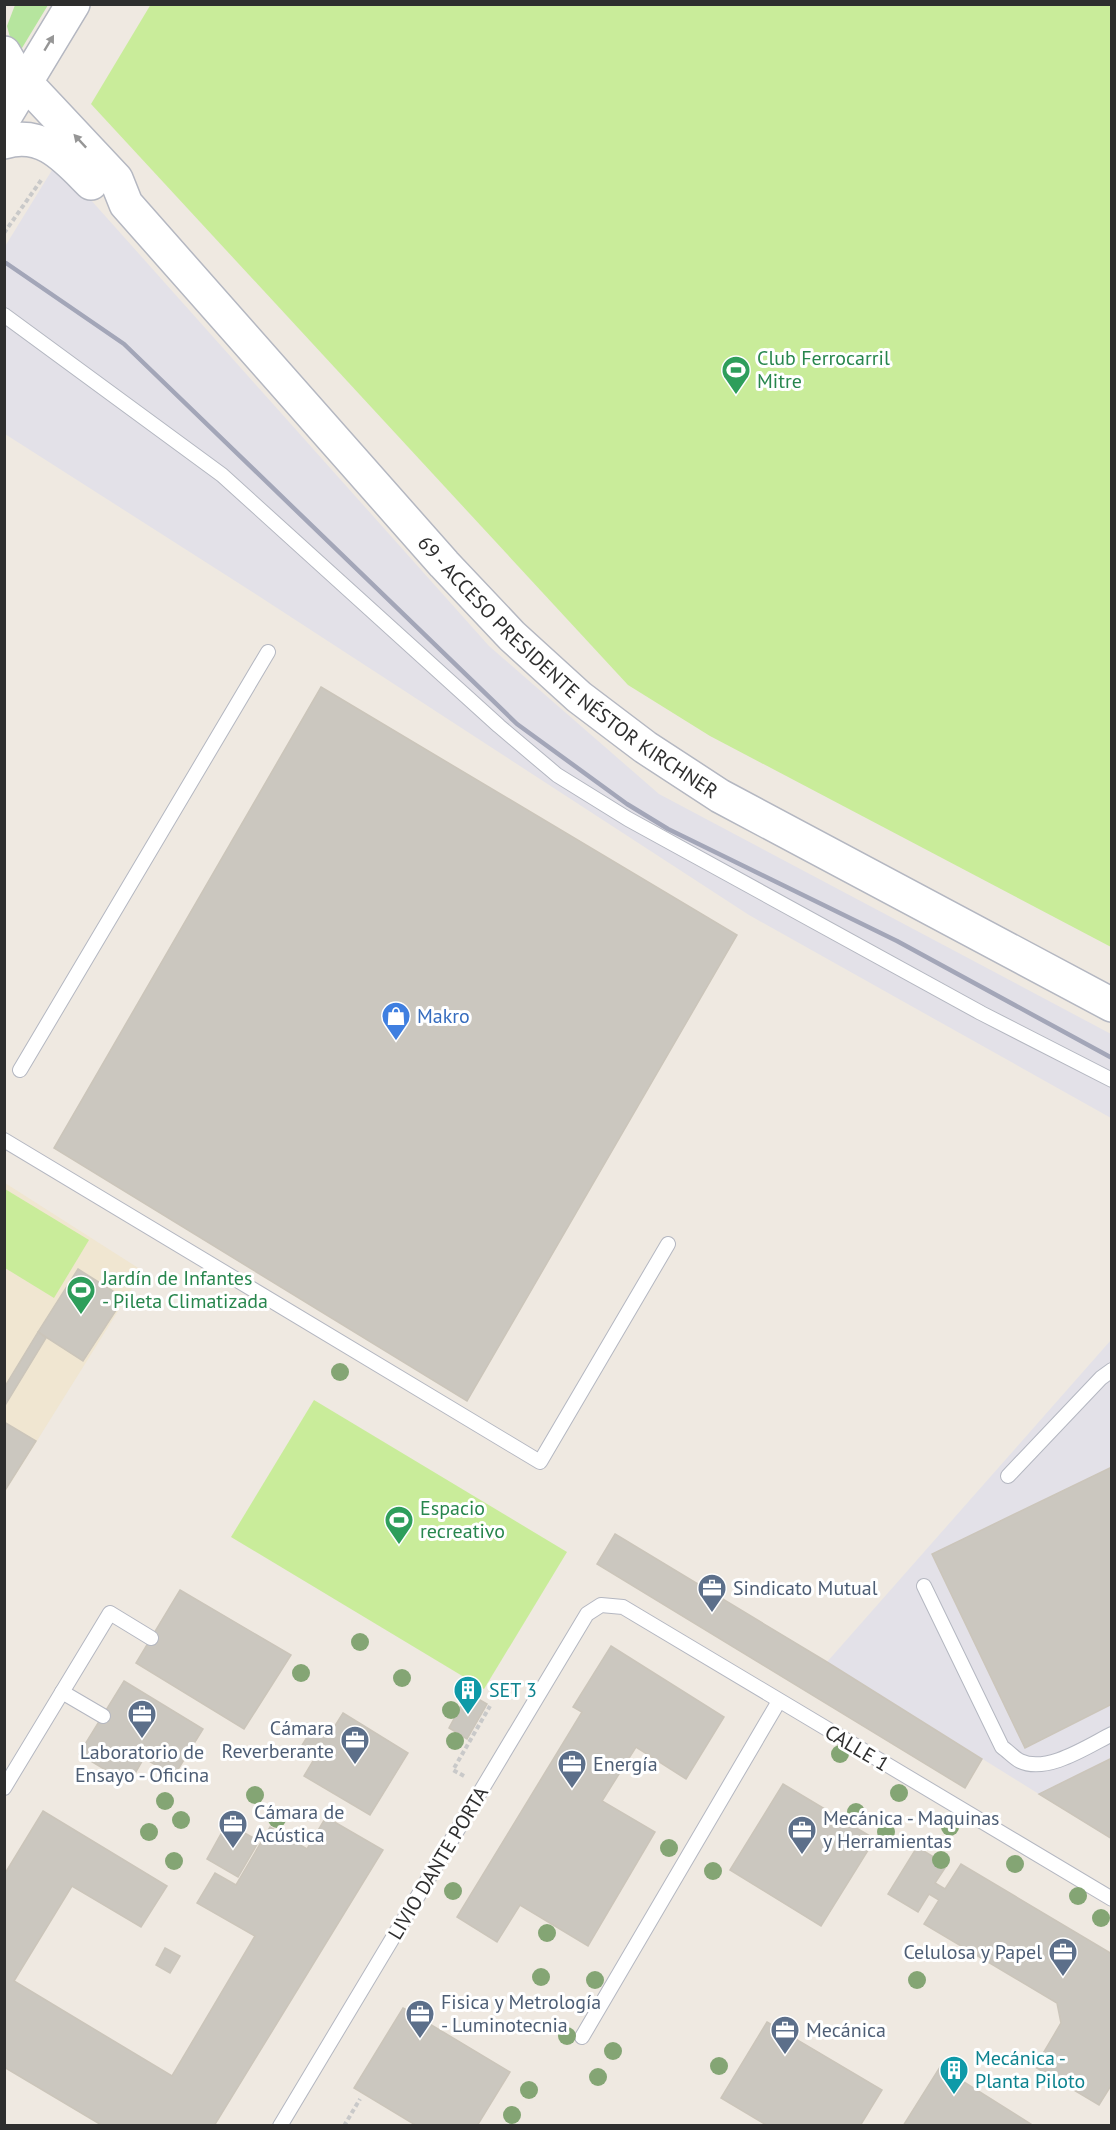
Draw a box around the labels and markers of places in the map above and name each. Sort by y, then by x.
place label: Club Ferrocarril Mitre [757,345,890,394]
sports icon: Club Ferrocarril Mitre [720,354,752,396]
shop icon: Makro [380,1000,412,1042]
place label: Makro [417,1003,470,1029]
place label: Jardín de Infantes - Pileta Climatizada [101,1265,268,1314]
sports icon: Jardín de Infantes - Pileta Climatizada [65,1274,97,1316]
place label: Espacio recreativo [420,1495,505,1544]
sports icon: Espacio recreativo [383,1504,415,1546]
office icon: Sindicato Mutual [696,1572,728,1614]
place label: Sindicato Mutual [733,1575,878,1601]
building icon: SET 3 [452,1674,484,1716]
place label: SET 3 [489,1677,537,1703]
office icon: Laboratorio de Ensayo - Oficina [126,1698,158,1740]
place label: Cámara Reverberante [222,1715,334,1764]
office icon: Cámara Reverberante [339,1724,371,1766]
place label: Laboratorio de Ensayo - Oficina [75,1739,209,1788]
office icon: Energía [556,1748,588,1790]
place label: Energía [593,1751,658,1777]
place label: Cámara de Acústica [254,1799,344,1848]
place label: Mecánica - Maquinas y Herramientas [823,1805,1000,1854]
office icon: Cámara de Acústica [217,1808,249,1850]
office icon: Mecánica - Maquinas y Herramientas [786,1814,818,1856]
office icon: Celulosa y Papel [1047,1936,1079,1978]
place label: Celulosa y Papel [903,1939,1042,1965]
place label: Fisica y Metrología - Luminotecnia [441,1989,601,2038]
office icon: Fisica y Metrología - Luminotecnia [404,1998,436,2040]
office icon: Mecánica [769,2014,801,2056]
place label: Mecánica [806,2017,886,2043]
place label: Mecánica - Planta Piloto [975,2045,1085,2094]
building icon: Mecánica - Planta Piloto [938,2054,970,2096]

